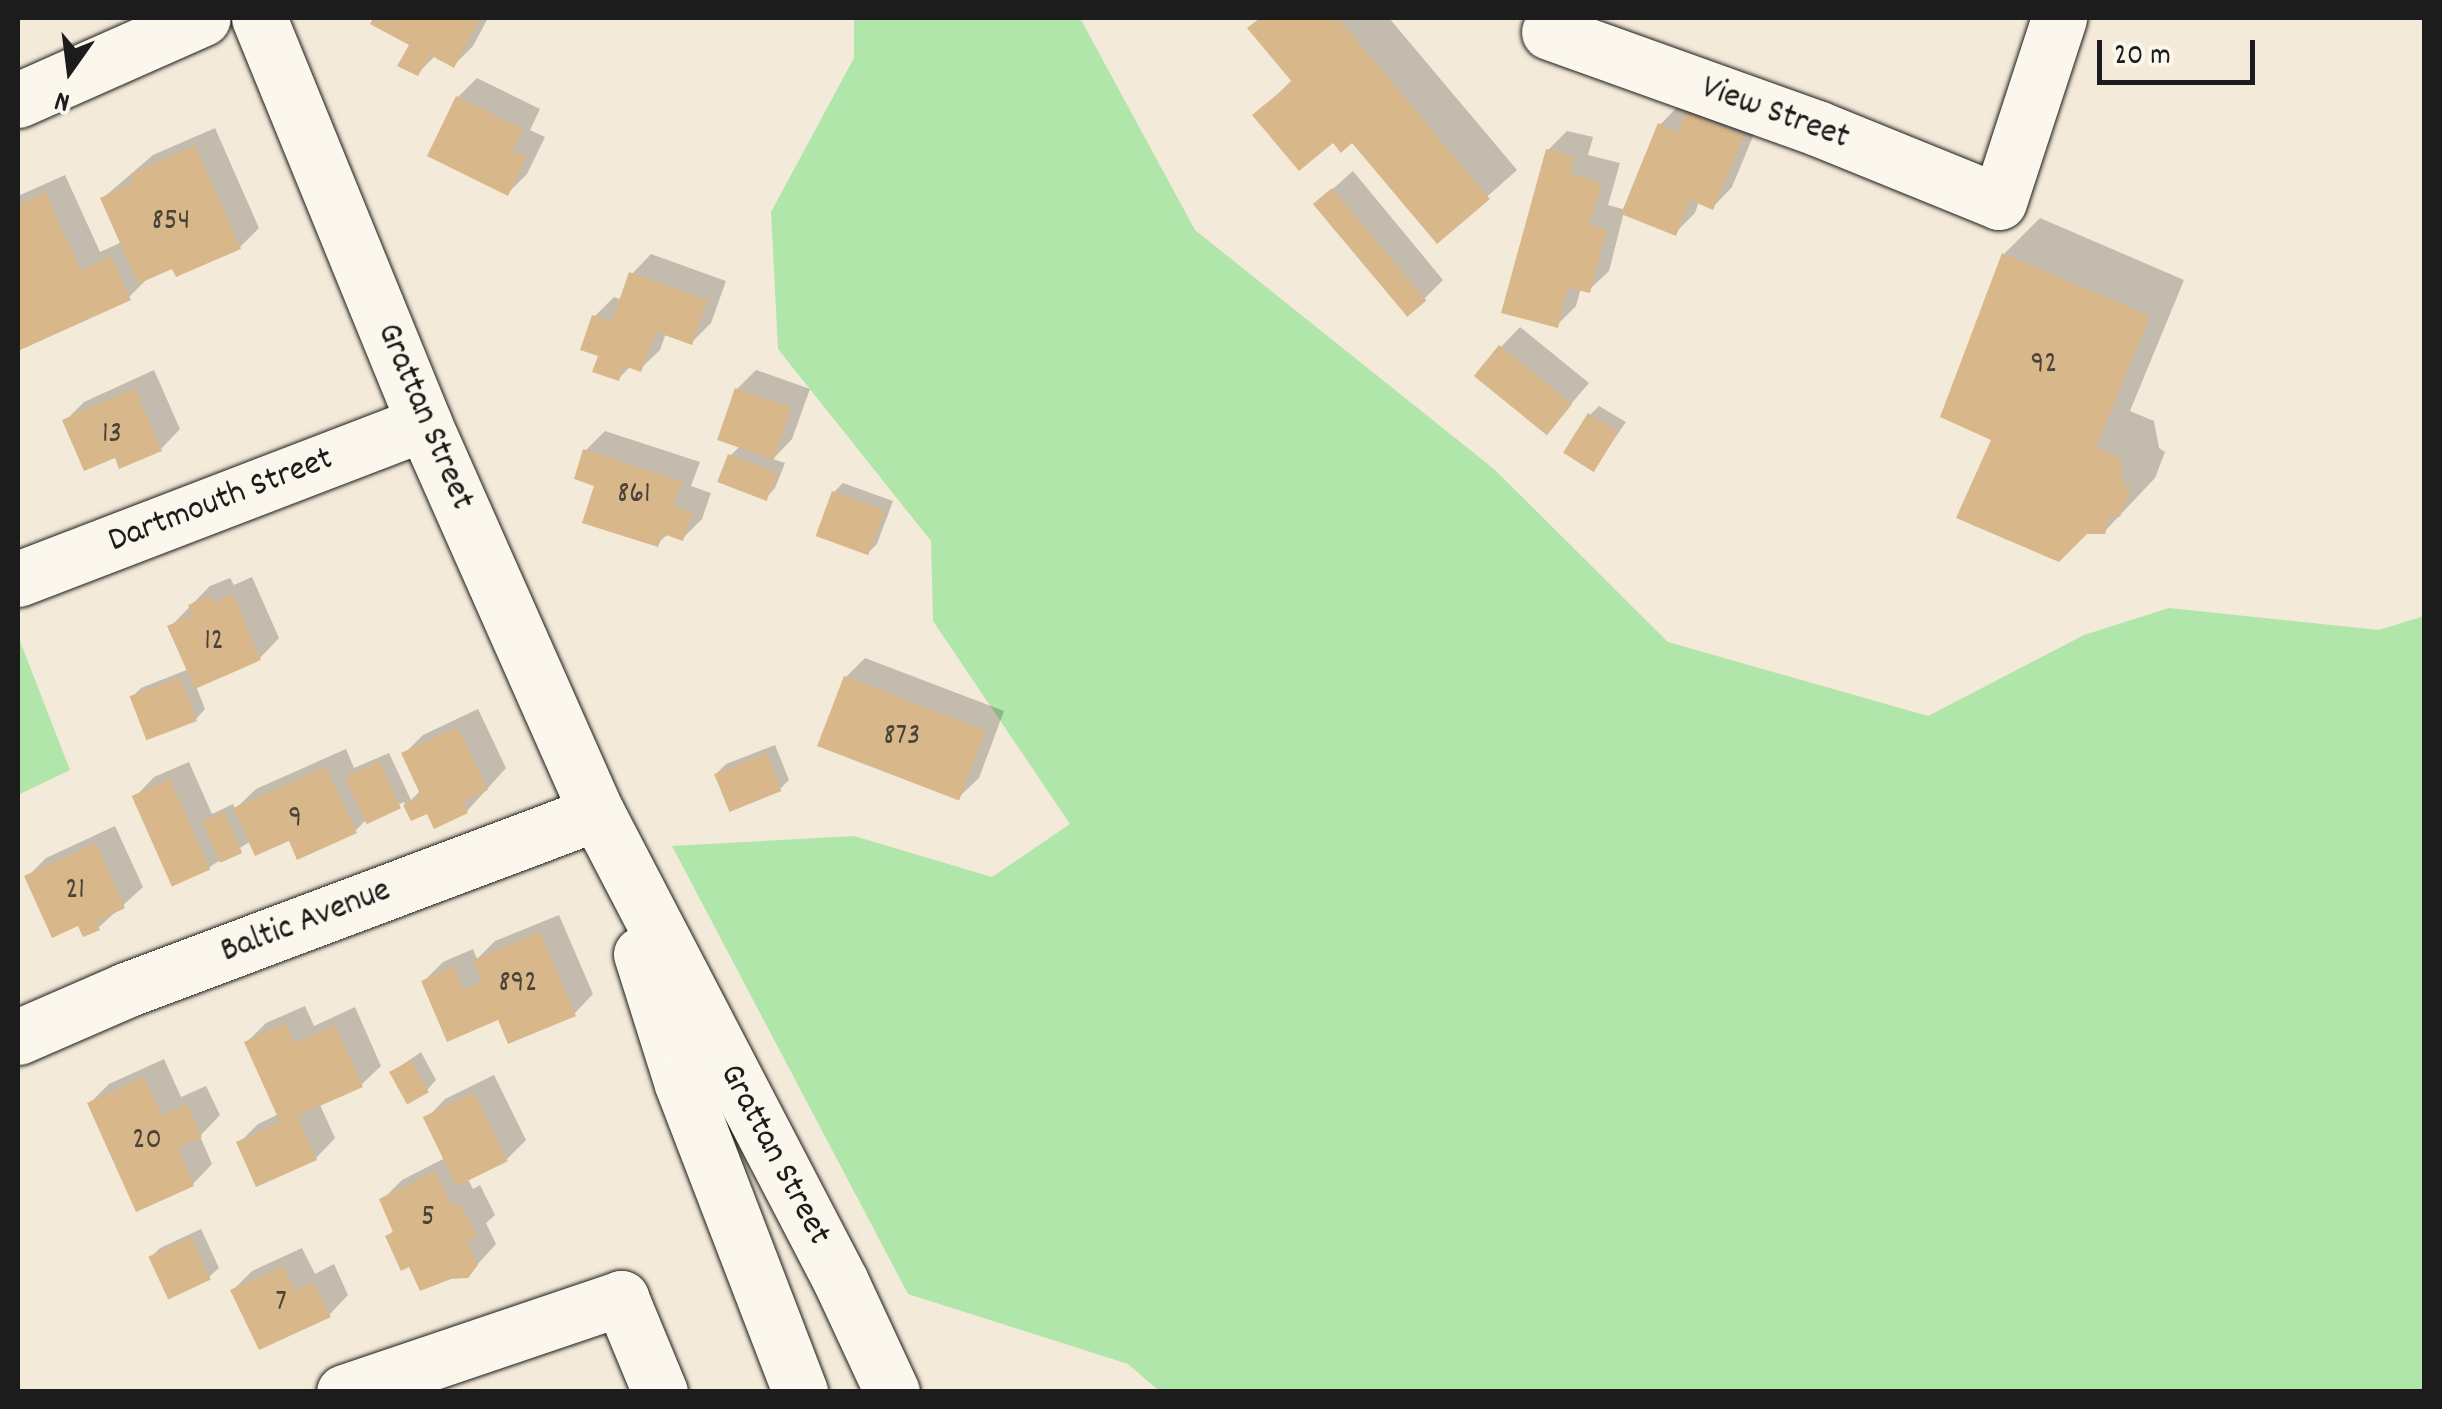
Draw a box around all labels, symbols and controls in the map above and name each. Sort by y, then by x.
north arrow [20,20,120,120]
scale bar [2102,20,2260,82]
text: 20 m [2114,36,2171,79]
street label: View Street [1695,68,1855,160]
text: N [51,78,74,120]
house number: 854 [152,205,190,241]
street label: Grattan Street [366,317,482,517]
house number: 92 [2031,348,2057,384]
house number: 13 [102,418,122,454]
street label: Dartmouth Street [103,439,339,563]
house number: 861 [617,478,651,514]
house number: 12 [204,625,224,661]
house number: 873 [884,720,920,756]
house number: 9 [288,802,302,838]
street label: Baltic Avenue [215,870,397,974]
house number: 21 [65,874,85,910]
house number: 892 [499,967,537,1003]
street label: Grattan Street [709,1057,839,1253]
house number: 20 [132,1124,162,1160]
house number: 5 [421,1201,435,1237]
house number: 7 [275,1286,287,1322]

